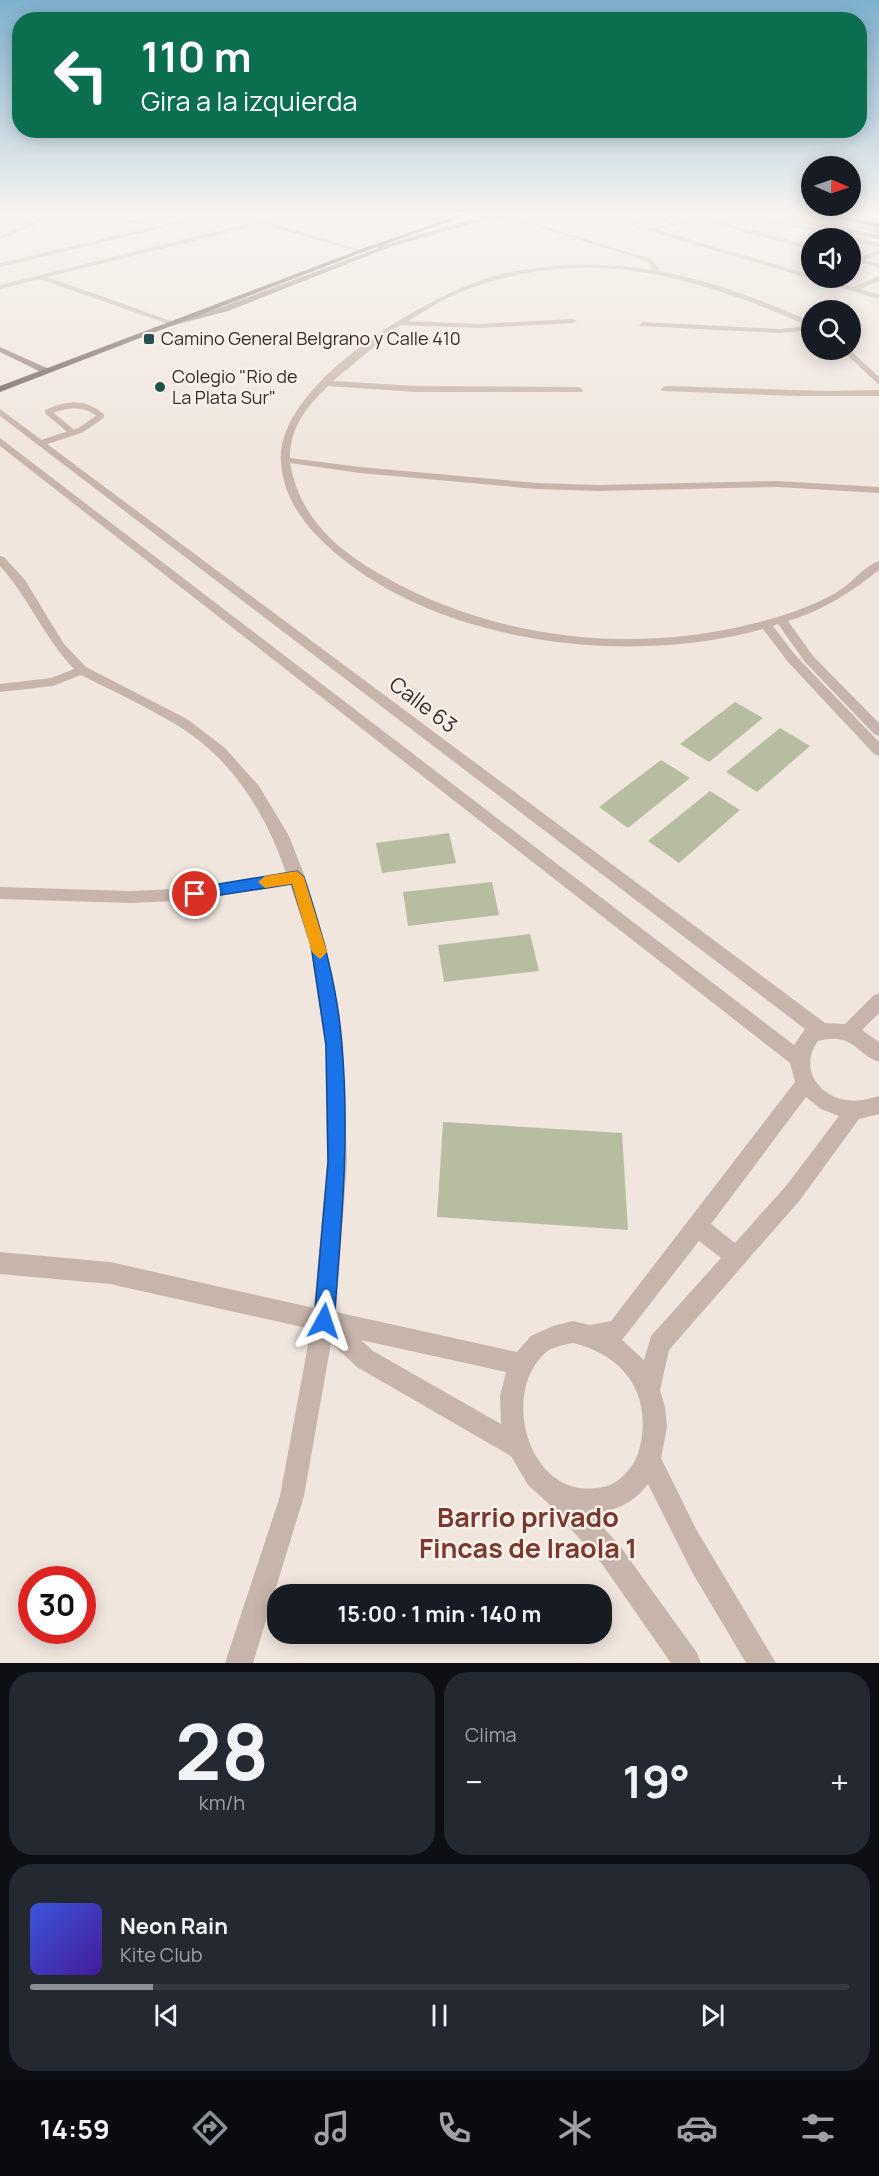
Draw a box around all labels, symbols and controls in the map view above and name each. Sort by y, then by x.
text: 110 m [141,27,252,85]
icon: left [42,36,120,114]
text: Gira a la izquierda [141,82,357,119]
north arrow [801,156,861,216]
map controls [801,156,861,360]
button: sound [801,228,861,288]
button: search [801,300,861,360]
place label: Camino General Belgrano y Calle 410 [161,326,461,350]
marker: Camino General Belgrano y Calle 410 [142,332,156,346]
place label: Colegio "Rio de La Plata Sur" [172,364,297,409]
marker: Colegio "Rio de La Plata Sur" [153,380,167,394]
street label: Calle 63 [384,670,463,739]
pin [169,868,220,919]
icon: arrive [178,877,211,910]
position arrow [292,1289,356,1353]
district label: Barrio privado Fincas de Iraola 1 [419,1498,637,1566]
speed limit sign: 30 [18,1566,96,1644]
text: 15:00 · 1 min · 140 m [338,1599,541,1629]
text: 28 [175,1697,269,1803]
text: Clima [465,1721,517,1748]
text: 19° [622,1750,690,1812]
text: − [465,1759,483,1804]
text: + [830,1759,849,1804]
text: km/h [199,1789,245,1816]
text: Neon Rain [120,1911,228,1941]
text: Kite Club [120,1941,203,1968]
icon: previous [150,1999,183,2032]
icon: pause [423,1999,456,2032]
icon: next [696,1999,729,2032]
icon: directions [189,2107,231,2149]
icon: music [311,2107,353,2149]
icon: phone [433,2107,475,2149]
icon: climate [554,2107,596,2149]
icon: car [676,2107,718,2149]
icon: filters [797,2107,839,2149]
text: 14:59 [40,2110,110,2147]

